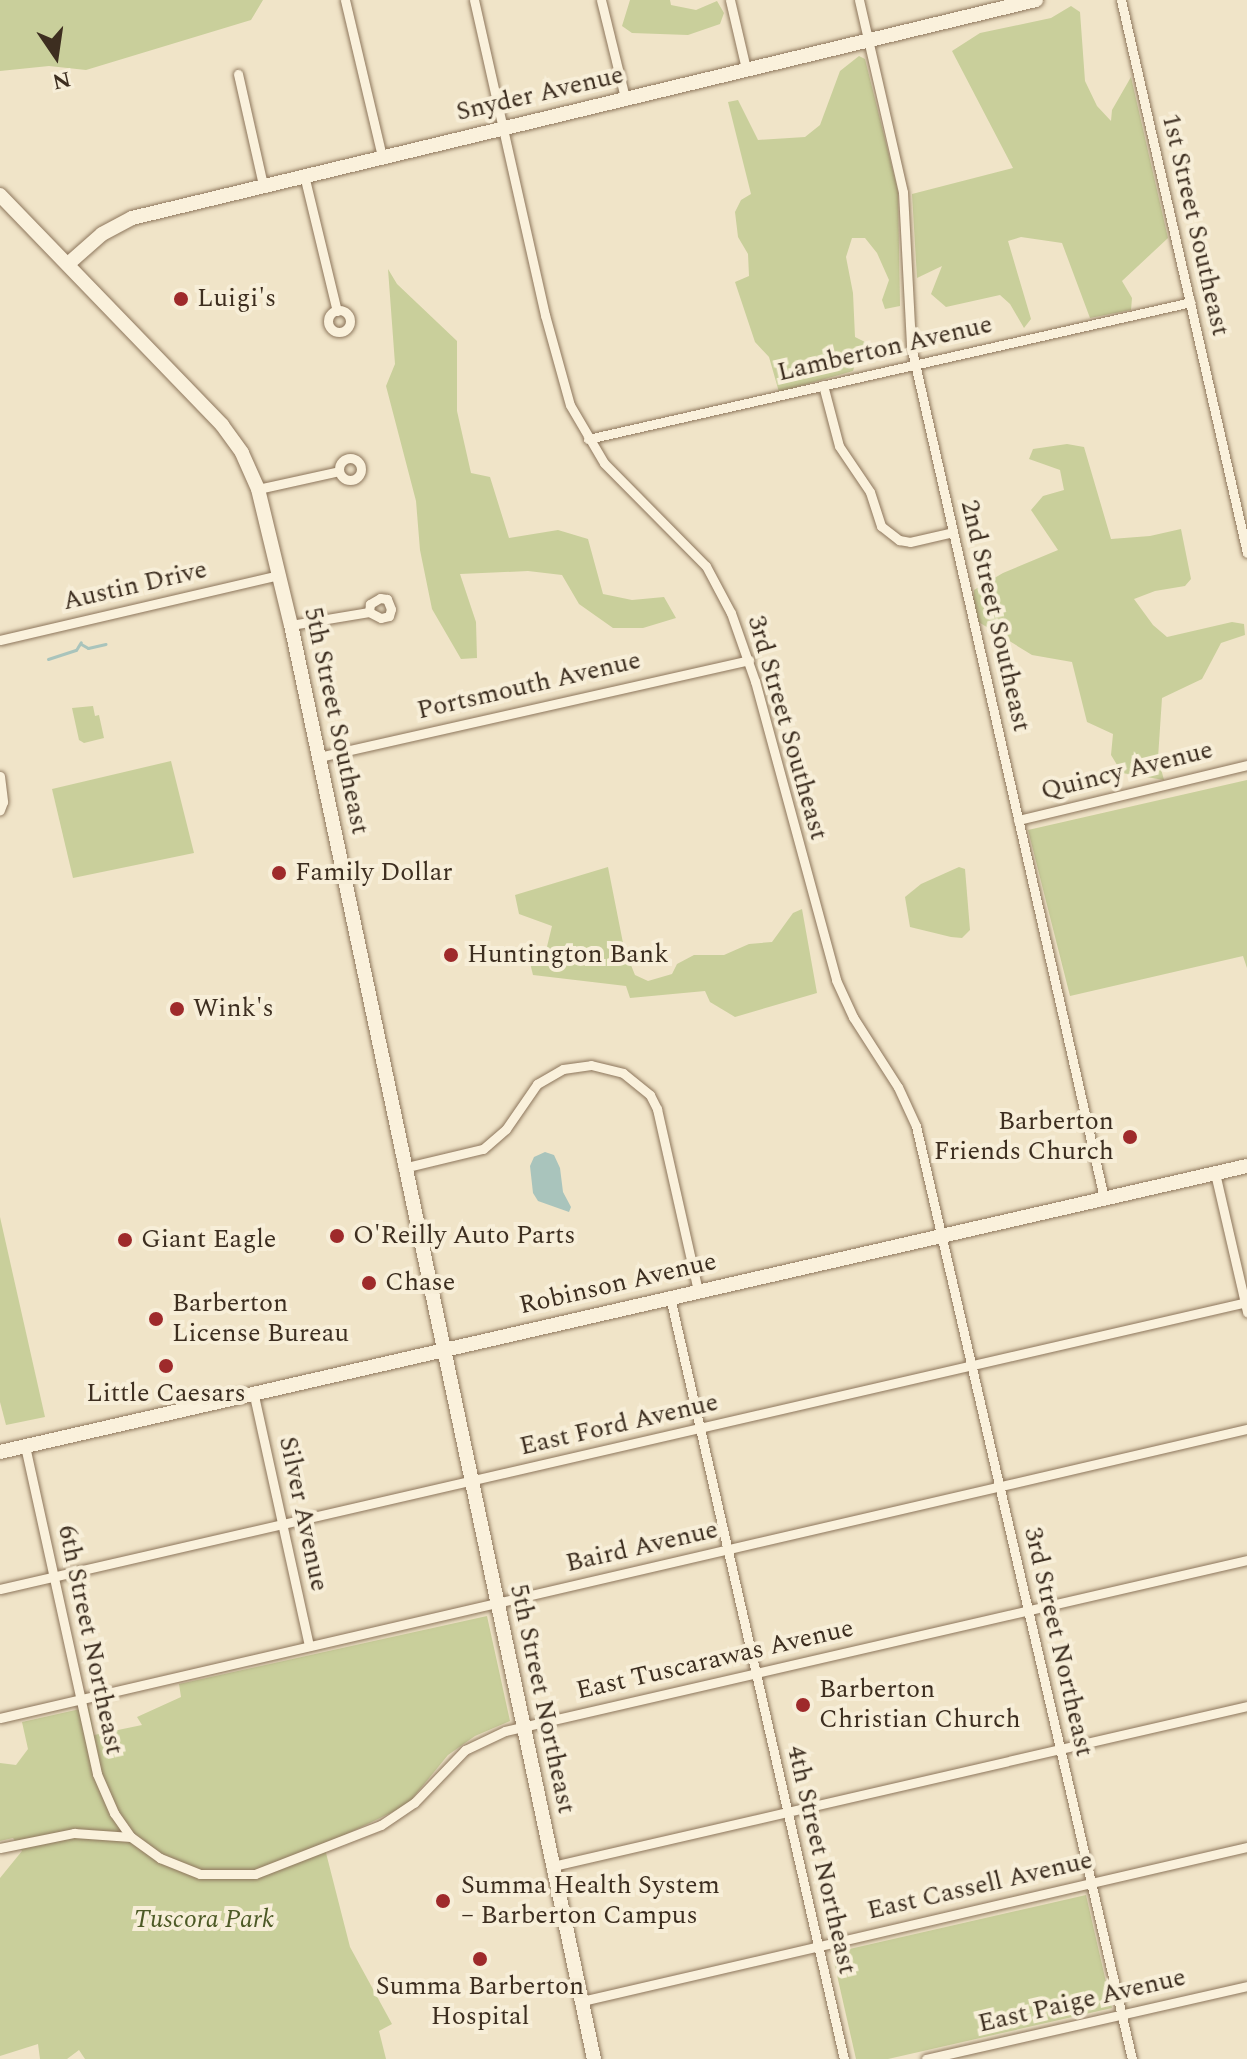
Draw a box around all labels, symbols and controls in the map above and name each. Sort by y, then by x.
north arrow [16,16,96,96]
street label: Snyder Avenue [453,60,627,128]
text: N [49,62,74,98]
street label: 1st Street Southeast [1154,111,1236,339]
place label: Luigi's [197,283,276,315]
marker: Luigi's [172,290,190,308]
street label: Lamberton Avenue [775,309,995,389]
street label: 2nd Street Southeast [953,497,1037,735]
street label: Austin Drive [60,554,210,618]
street label: 5th Street Southeast [297,605,375,837]
street label: 3rd Street Southeast [740,612,834,844]
street label: Portsmouth Avenue [414,645,644,727]
street label: Quincy Avenue [1038,735,1216,807]
place label: Family Dollar [295,857,453,889]
marker: Family Dollar [270,864,288,882]
place label: Huntington Bank [467,939,669,971]
marker: Huntington Bank [442,946,460,964]
place label: Wink's [193,993,274,1025]
marker: Wink's [168,1000,186,1018]
place label: Barberton Friends Church [934,1106,1114,1168]
marker: Barberton Friends Church [1121,1128,1139,1146]
place label: O'Reilly Auto Parts [353,1220,576,1252]
place label: Giant Eagle [141,1224,276,1256]
marker: O'Reilly Auto Parts [328,1227,346,1245]
marker: Giant Eagle [116,1231,134,1249]
street label: Robinson Avenue [516,1246,720,1322]
place label: Chase [385,1267,455,1299]
marker: Chase [360,1274,378,1292]
place label: Barberton License Bureau [172,1288,349,1350]
marker: Barberton License Bureau [147,1310,165,1328]
marker: Little Caesars [157,1357,175,1375]
place label: Little Caesars [86,1378,246,1410]
street label: East Ford Avenue [517,1387,721,1463]
street label: Silver Avenue [271,1434,335,1594]
street label: Baird Avenue [563,1514,721,1580]
street label: 6th Street Northeast [50,1522,130,1758]
street label: 3rd Street Northeast [1016,1524,1100,1760]
street label: 5th Street Northeast [502,1581,582,1817]
street label: East Tuscarawas Avenue [573,1613,857,1707]
place label: Barberton Christian Church [819,1674,1021,1736]
marker: Barberton Christian Church [794,1696,812,1714]
street label: 4th Street Northeast [780,1743,862,1977]
street label: East Cassell Avenue [864,1845,1096,1927]
place label: Summa Health System – Barberton Campus [461,1870,720,1932]
marker: Summa Health System – Barberton Campus [432,1890,454,1912]
park label: Tuscora Park [134,1904,274,1936]
marker: Summa Barberton Hospital [471,1950,489,1968]
street label: East Paige Avenue [975,1962,1189,2040]
place label: Summa Barberton Hospital [376,1971,584,2032]

